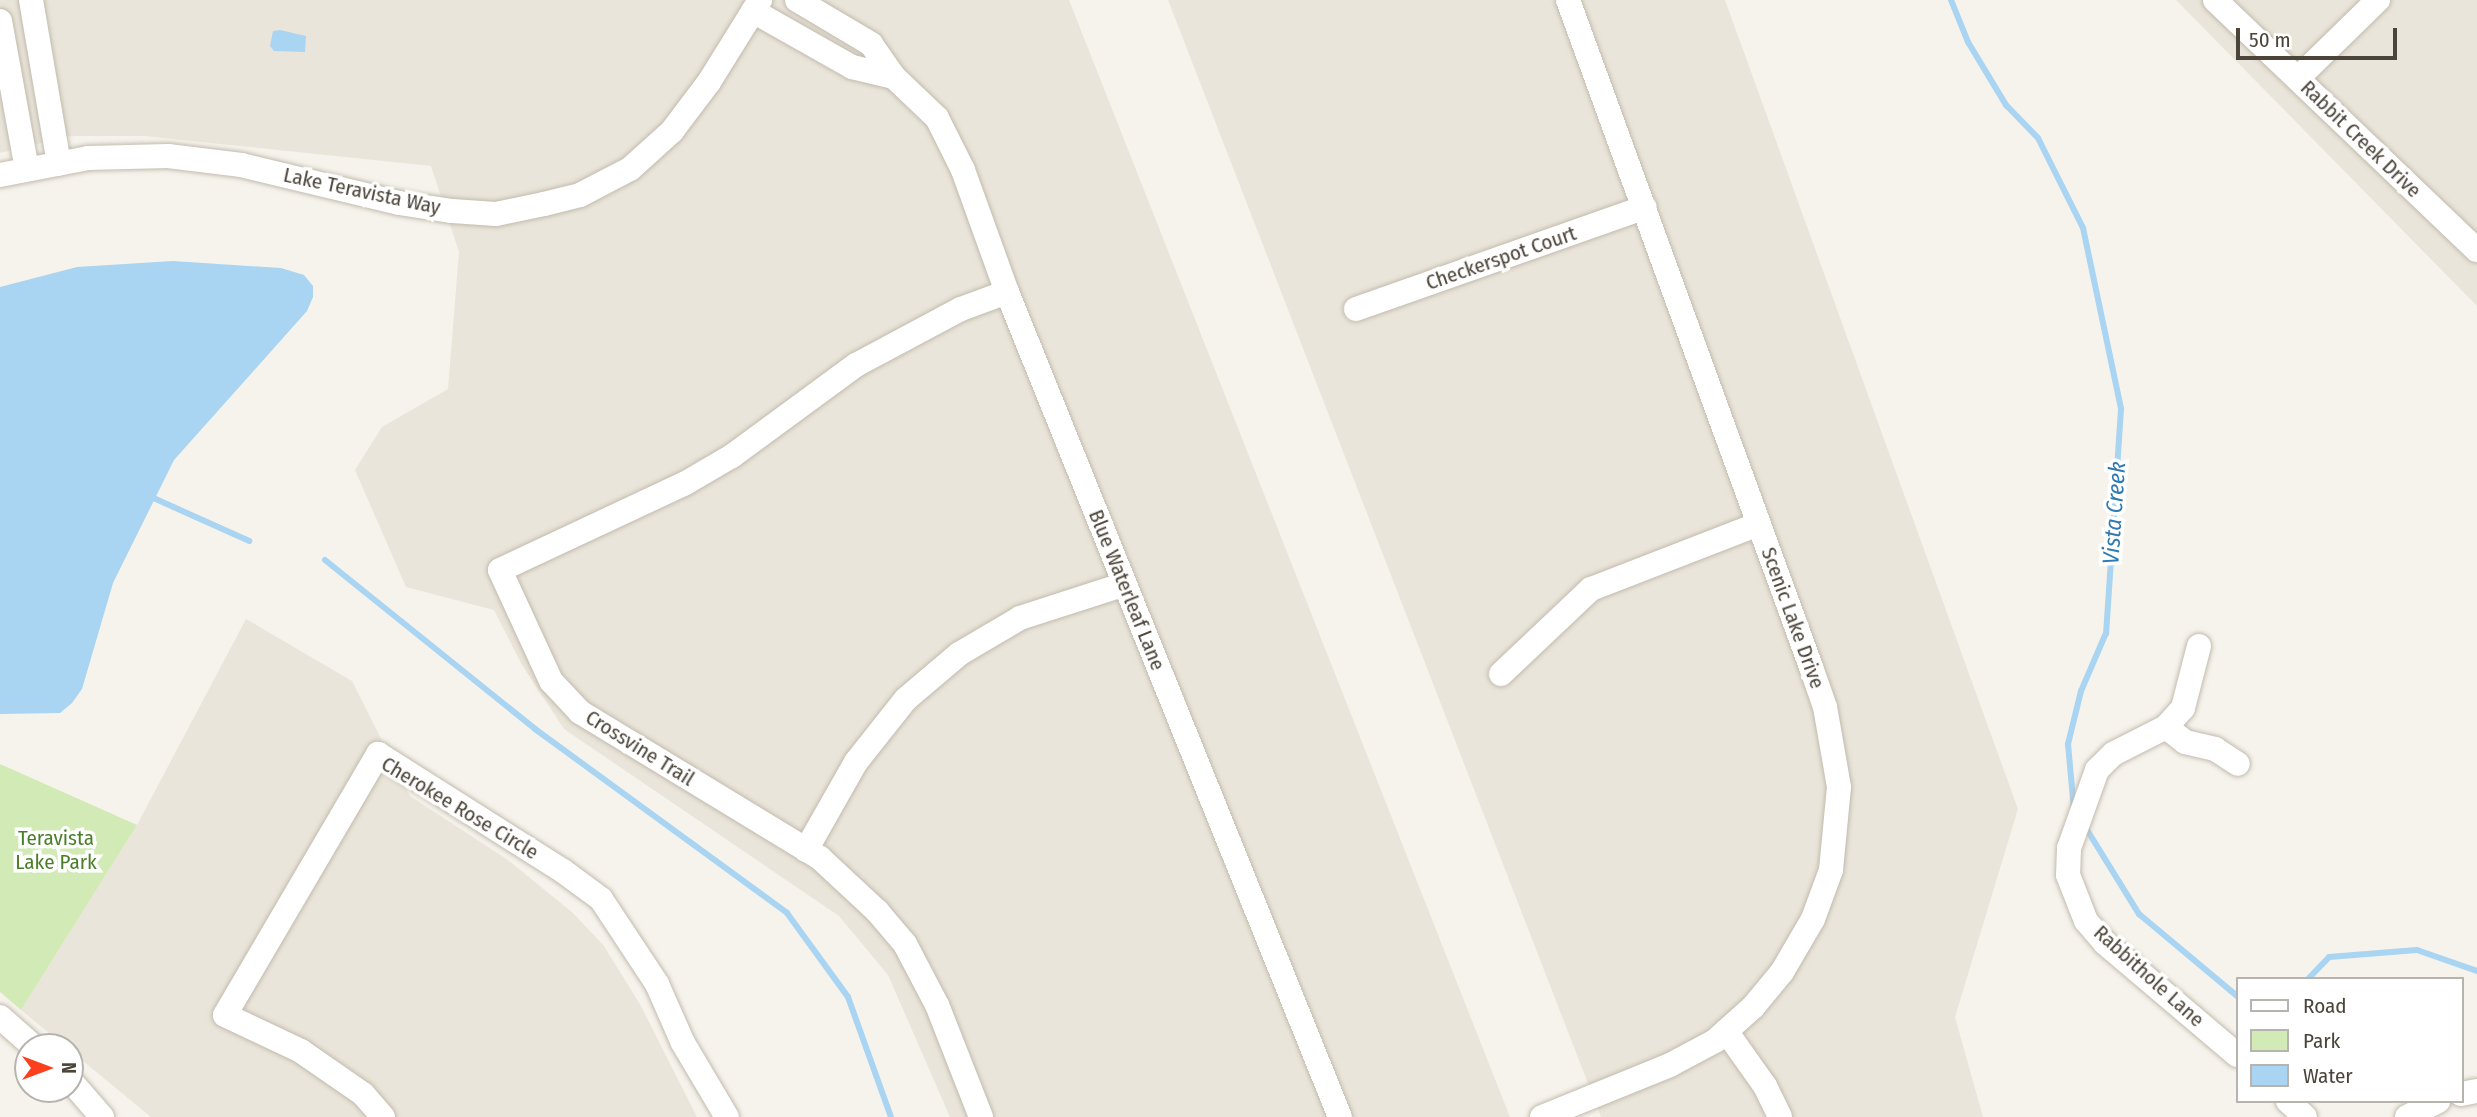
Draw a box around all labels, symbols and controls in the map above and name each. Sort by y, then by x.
scale bar [2239,14,2400,58]
text: 50 m [2249,27,2291,53]
street label: Rabbit Creek Drive [2295,75,2427,203]
street label: Lake Teravista Way [281,162,443,220]
street label: Checkerspot Court [1423,220,1579,296]
water label: Vista Creek [2097,461,2131,565]
street label: Blue Waterleaf Lane [1083,506,1171,674]
street label: Scenic Lake Drive [1756,544,1830,692]
street label: Crossvine Trail [581,705,699,791]
street label: Cherokee Rose Circle [377,751,543,865]
park label: Teravista Lake Park [15,825,97,875]
street label: Rabbithole Lane [2089,920,2209,1032]
legend [2236,977,2463,1103]
text: Road [2303,993,2347,1019]
text: Park [2303,1028,2340,1054]
north arrow [14,1033,84,1103]
text: N [57,1062,80,1074]
text: Water [2303,1063,2353,1089]

